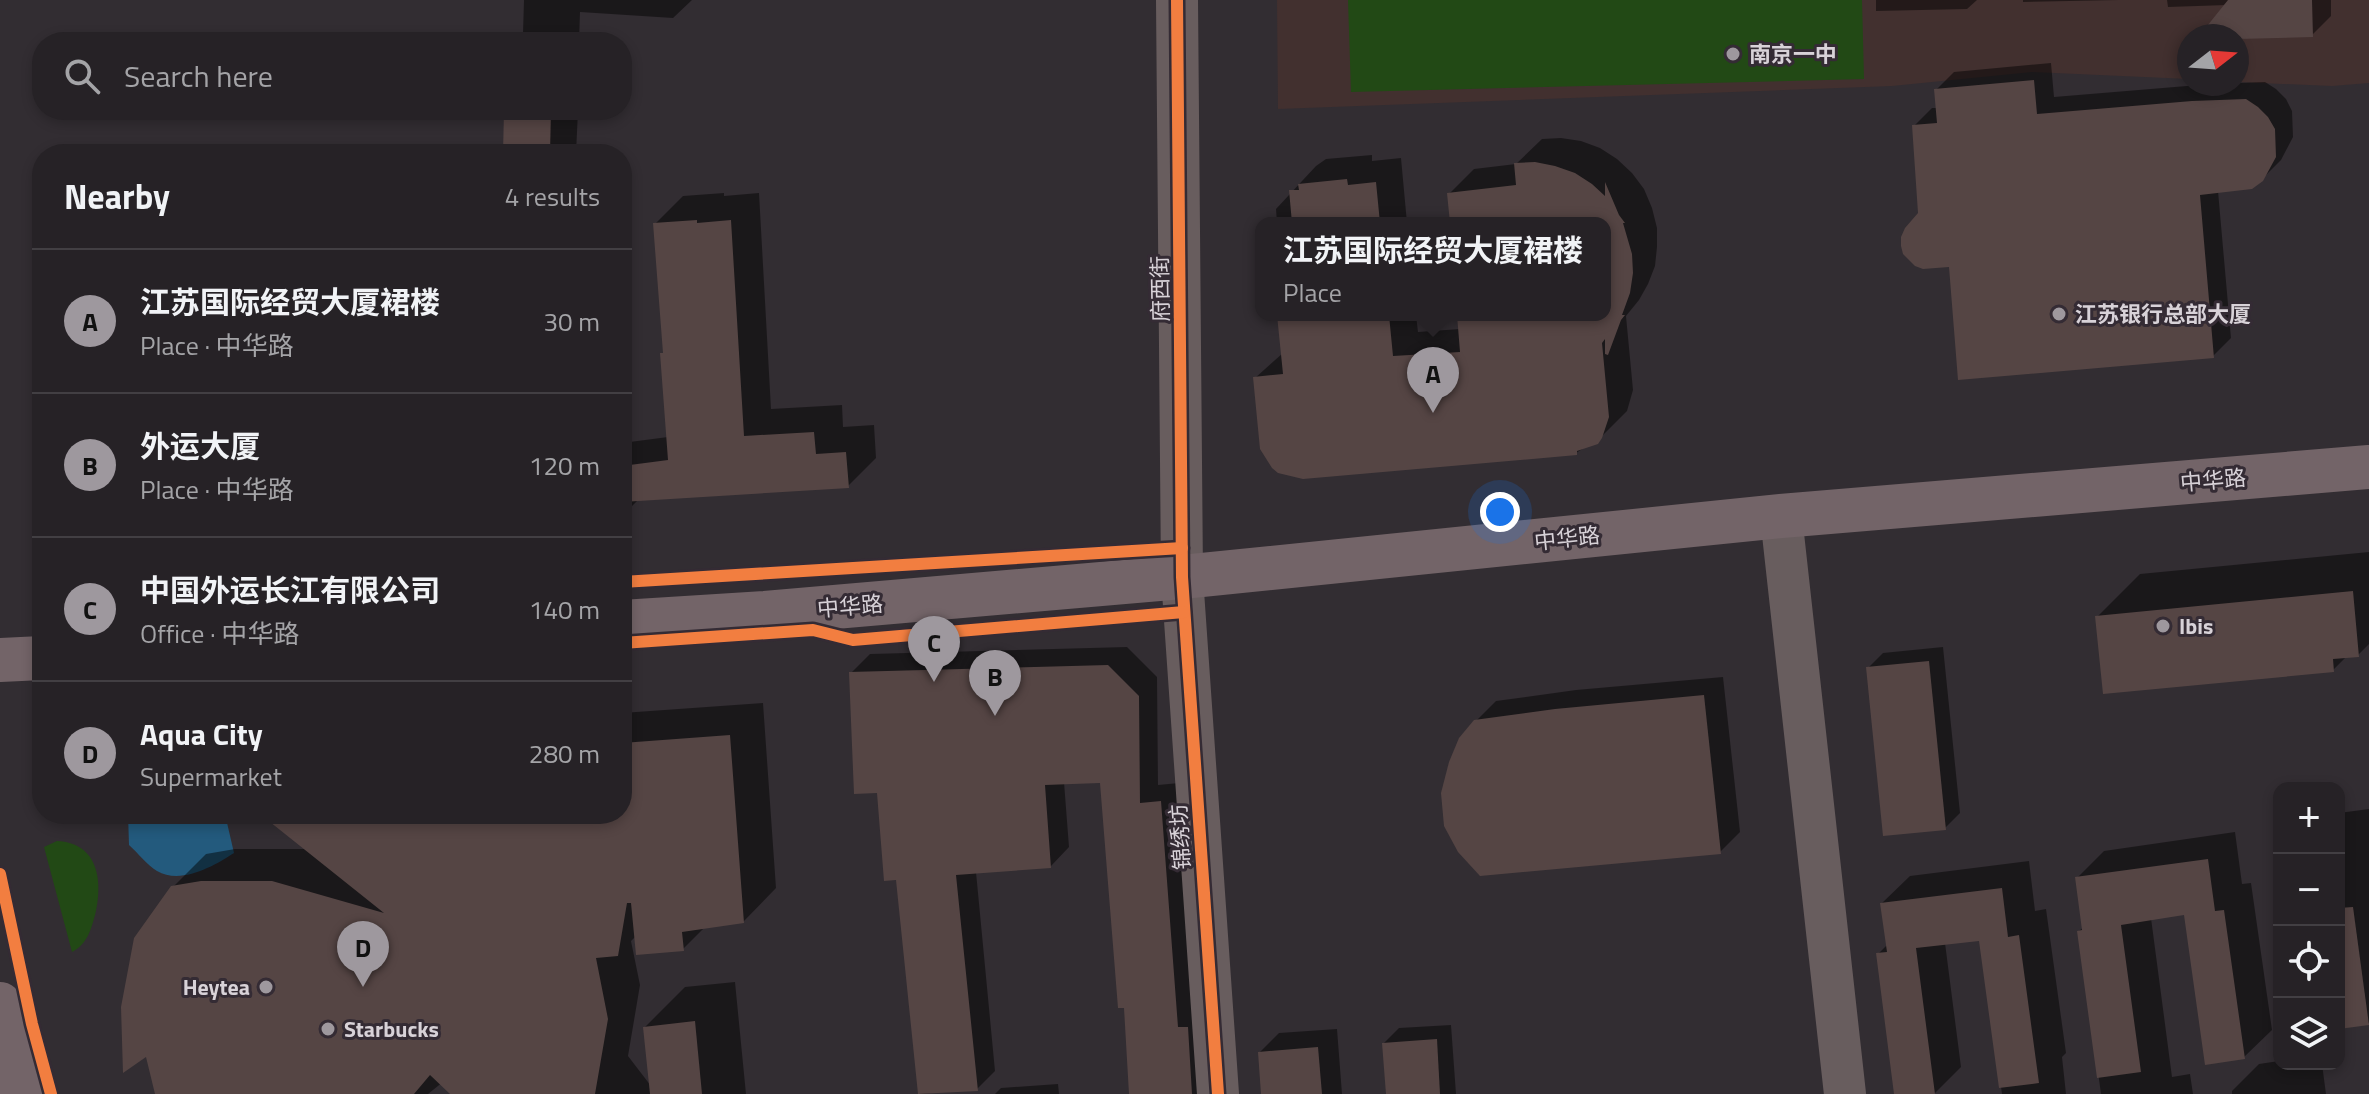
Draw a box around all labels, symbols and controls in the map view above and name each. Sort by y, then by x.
north arrow [2177,24,2249,96]
search box [32,32,632,120]
place label: 南京一中 [1749,37,1837,71]
marker: 南京一中 [1724,45,1742,63]
text: Search here [124,53,273,99]
icon: search [60,54,104,98]
text: Nearby [64,170,170,222]
text: 4 results [505,177,600,216]
popup [1255,217,1611,321]
text: 江苏国际经贸大厦裙楼 [1283,227,1583,273]
street label: 府西街 [1142,256,1178,322]
text: Place [1283,273,1342,312]
text: 江苏国际经贸大厦裙楼 [140,279,440,325]
place label: 江苏银行总部大厦 [2075,297,2251,331]
text: A [82,302,98,341]
text: 30 m [543,302,600,341]
marker: 江苏银行总部大厦 [2050,305,2068,323]
text: Place · 中华路 [140,326,294,365]
pin: A [1407,347,1459,413]
text: 外运大厦 [140,423,260,469]
text: B [82,446,98,485]
text: 120 m [529,446,600,485]
street label: 中华路 [2179,460,2247,500]
text: Place · 中华路 [140,470,294,509]
your location [1480,492,1520,532]
street label: 中华路 [1532,518,1602,558]
text: 中国外运长江有限公司 [140,567,440,613]
street label: 中华路 [816,586,884,626]
text: C [83,590,97,629]
text: 140 m [529,590,600,629]
place label: Ibis [2179,609,2213,643]
text: Office · 中华路 [140,614,299,653]
pin: C [908,616,960,682]
marker: Ibis [2154,617,2172,635]
pin: B [969,650,1021,716]
text: Aqua City [140,711,263,757]
text: D [82,734,98,773]
text: 280 m [529,734,600,773]
text: Supermarket [140,757,282,796]
map controls [2273,782,2345,1070]
button: + [2273,782,2345,854]
street label: 锦绣坊 [1161,803,1199,871]
button: − [2273,854,2345,926]
pin: D [337,921,389,987]
button: locate [2273,926,2345,998]
place label: Heytea [183,970,250,1004]
marker: Heytea [257,978,275,996]
button: layers [2273,998,2345,1070]
place label: Starbucks [344,1012,439,1046]
marker: Starbucks [319,1020,337,1038]

